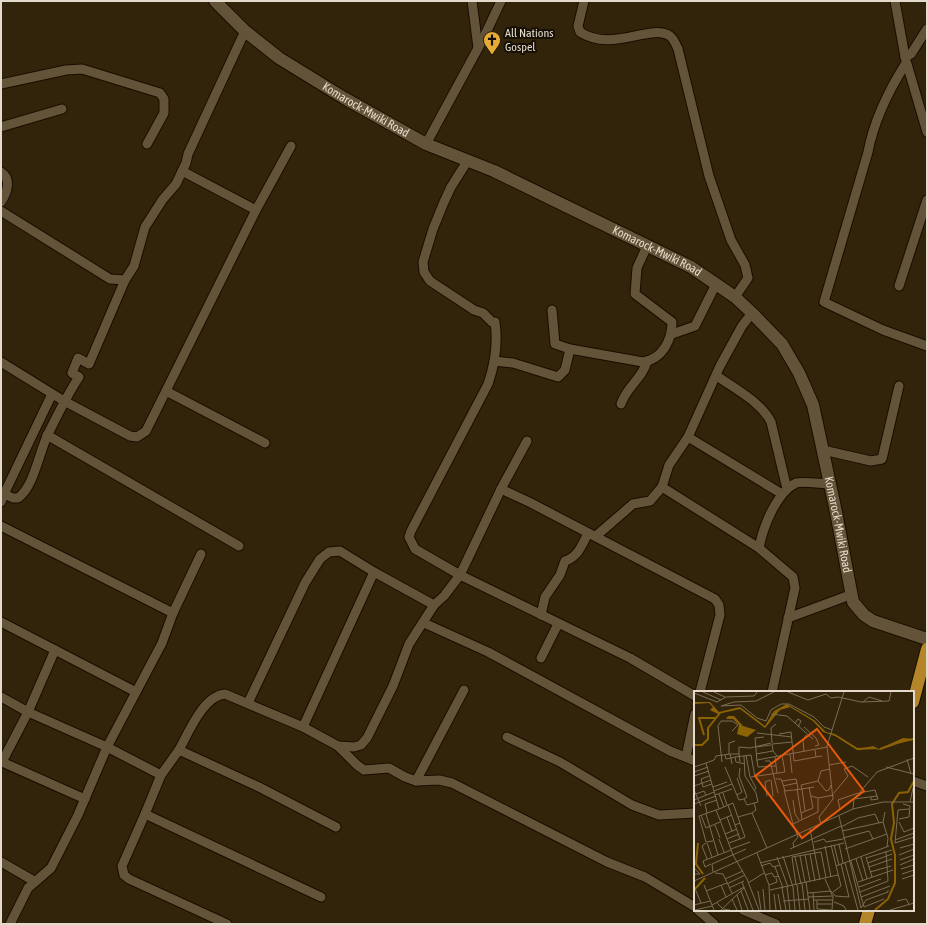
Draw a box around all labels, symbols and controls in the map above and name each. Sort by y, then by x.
place label: All Nations Gospel [505,26,553,54]
church icon: All Nations Gospel [482,30,502,55]
street label: Komarock-Mwiki Road [320,79,412,140]
street label: Komarock-Mwiki Road [610,223,704,279]
street label: Komarock-Mwiki Road [822,475,854,574]
inset map [694,691,914,911]

